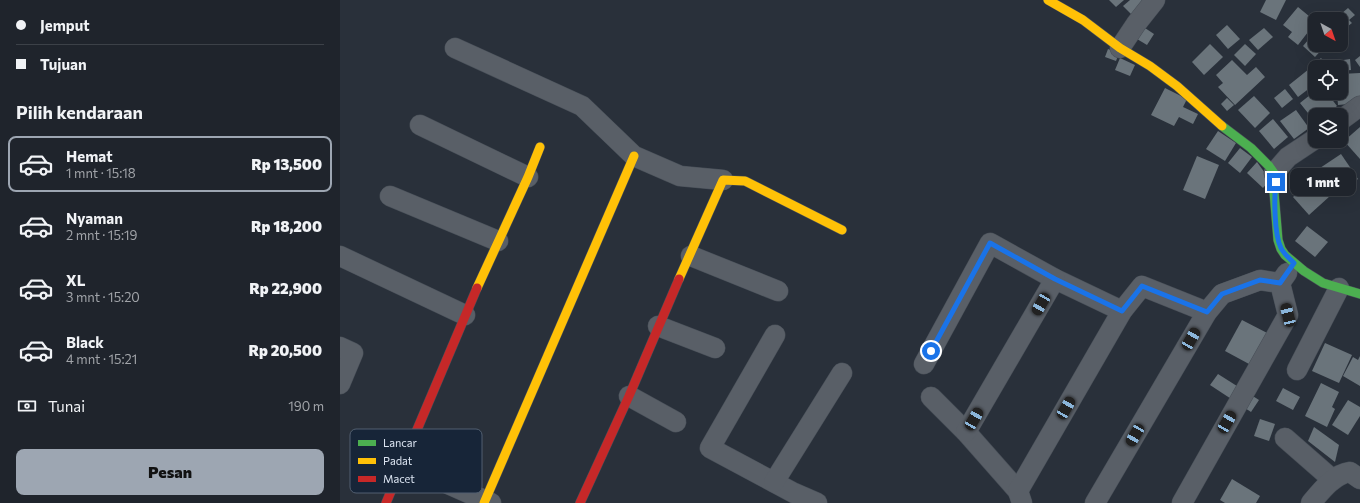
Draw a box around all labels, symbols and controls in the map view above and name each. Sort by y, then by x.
north arrow [1308,12,1348,52]
map controls [1308,12,1348,148]
text: Jemput [40,16,90,34]
text: Tujuan [40,55,87,73]
button: locate [1308,60,1348,100]
text: Pilih kendaraan [16,101,143,123]
button: layers [1308,108,1348,148]
icon: car [18,146,54,182]
text: Hemat [66,147,112,165]
text: Rp 13,500 [251,155,322,173]
text: 1 mnt · 15:18 [66,165,136,181]
callout: 1 mnt [1290,168,1356,196]
route end [1267,173,1285,191]
text: 1 mnt [1306,174,1340,190]
icon: car [18,208,54,244]
text: Nyaman [66,209,123,227]
text: Rp 18,200 [251,217,322,235]
text: 2 mnt · 15:19 [66,227,137,243]
icon: car [18,270,54,306]
text: XL [66,271,85,289]
text: Rp 22,900 [249,279,322,297]
text: 3 mnt · 15:20 [66,289,140,305]
car [1030,291,1052,317]
car [1279,302,1297,328]
car [1180,326,1202,352]
icon: car [18,332,54,368]
text: Black [66,333,104,351]
text: Rp 20,500 [248,341,322,359]
route start [922,342,940,360]
text: 4 mnt · 15:21 [66,351,137,367]
icon: cash [16,395,38,417]
car [1055,395,1077,421]
text: Tunai [48,397,85,415]
text: 190 m [288,398,324,414]
car [963,406,985,432]
car [1216,409,1238,435]
car [1124,422,1146,448]
legend [350,429,482,493]
text: Lancar [383,436,418,449]
button: Pesan [16,449,324,495]
text: Padat [383,454,413,467]
text: Macet [383,472,415,485]

